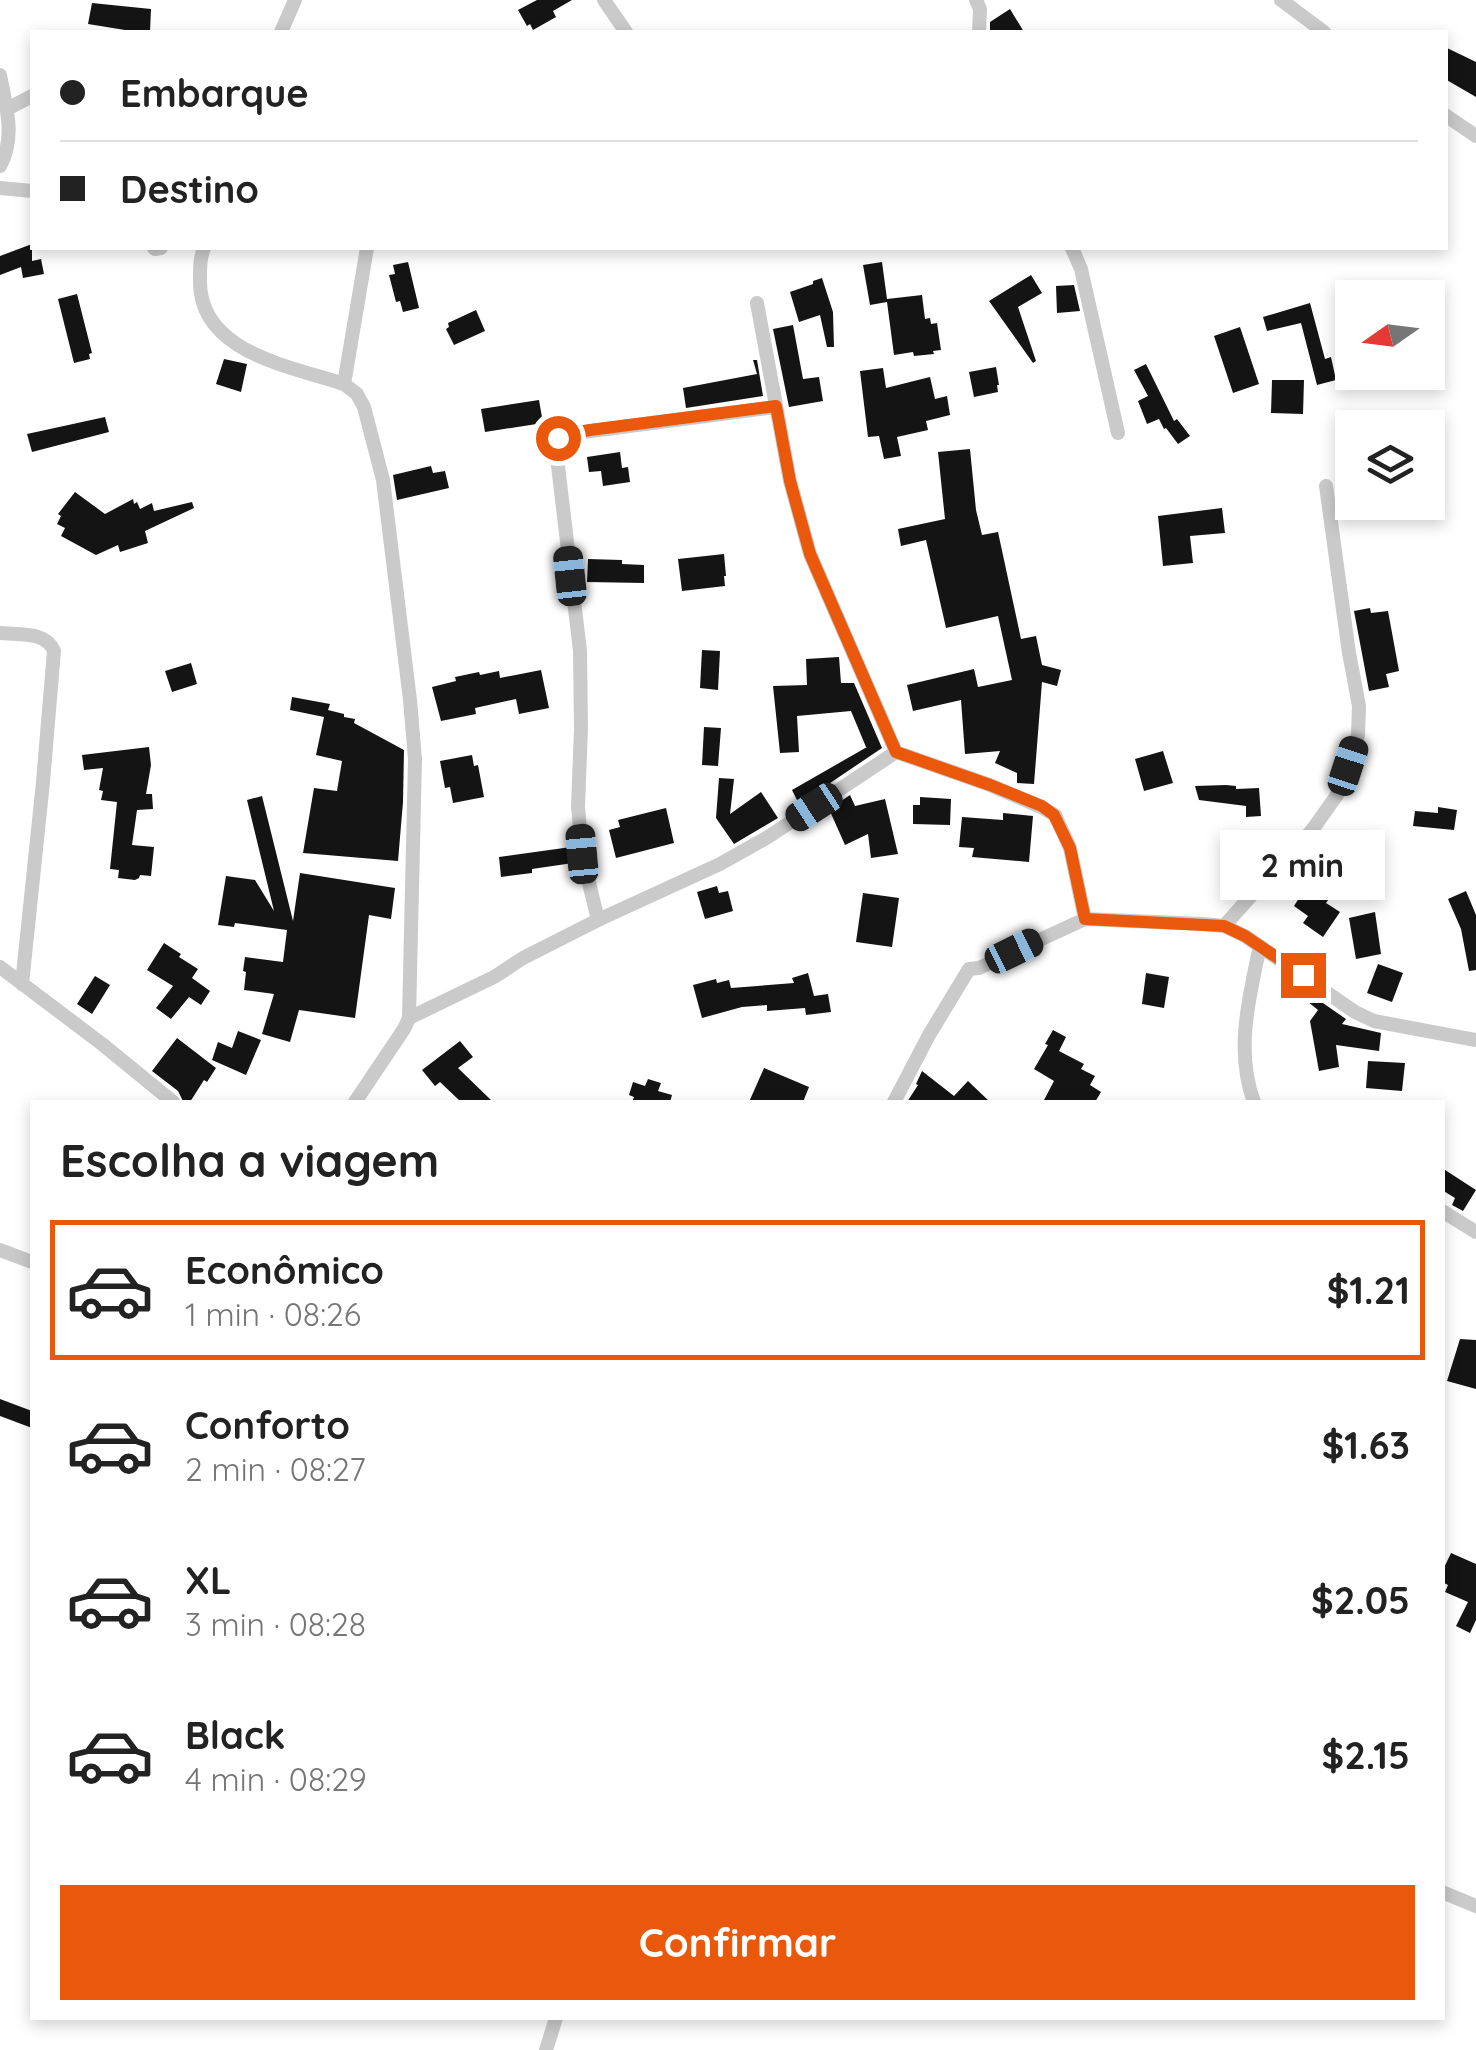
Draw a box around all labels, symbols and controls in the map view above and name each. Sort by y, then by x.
text: Embarque [120,69,309,117]
text: Destino [120,165,259,213]
north arrow [1335,280,1445,390]
map controls [1335,280,1445,520]
button: layers [1335,410,1445,520]
route start [536,416,581,461]
car [552,545,588,607]
car [1324,733,1372,799]
car [781,778,847,836]
car [564,823,600,885]
callout: 2 min [1220,830,1386,900]
text: 2 min [1261,845,1344,885]
car [980,924,1048,978]
route end [1281,953,1326,998]
text: Escolha a viagem [60,1132,439,1188]
icon: car [65,1245,155,1335]
text: Econômico [185,1246,384,1294]
text: $1.21 [1327,1266,1410,1314]
text: 1 min · 08:26 [185,1294,361,1334]
icon: car [65,1400,155,1490]
text: Conforto [185,1401,350,1449]
text: $1.63 [1322,1421,1410,1469]
text: 2 min · 08:27 [185,1449,366,1489]
icon: car [65,1555,155,1645]
text: XL [185,1556,231,1604]
text: $2.05 [1311,1576,1410,1624]
text: 3 min · 08:28 [185,1604,366,1644]
icon: car [65,1710,155,1800]
text: Black [185,1711,285,1759]
text: $2.15 [1321,1731,1410,1779]
text: 4 min · 08:29 [185,1759,367,1799]
button: Confirmar [60,1885,1415,2000]

